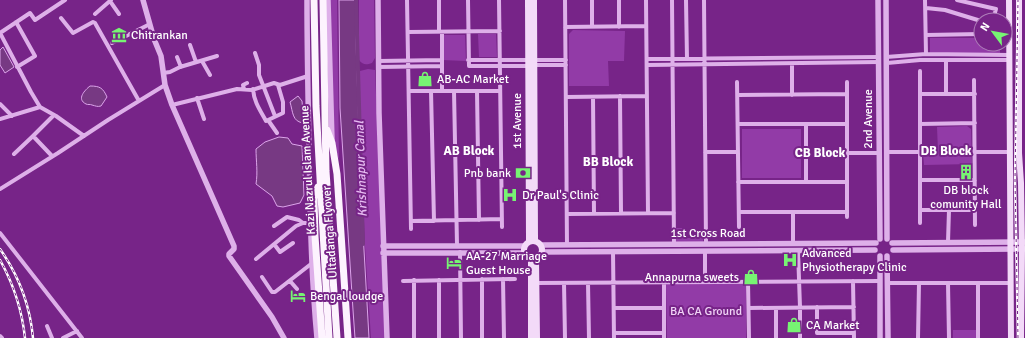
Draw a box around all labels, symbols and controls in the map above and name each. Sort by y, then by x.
north arrow [973,12,1013,52]
text: N [977,20,992,34]
museum icon: Chitrankan [110,26,128,44]
place label: Chitrankan [131,28,188,43]
shop icon: AB-AC Market [416,70,434,88]
place label: AB-AC Market [437,72,509,87]
street label: 2nd Avenue [861,89,876,149]
street label: 1st Avenue [510,93,525,149]
street label: Kazi Nazrul Islam Avenue [297,105,319,235]
water label: Krishnapur Canal [351,119,371,217]
district label: AB Block [444,143,495,159]
district label: DB Block [920,143,972,159]
district label: CB Block [795,145,845,161]
district label: BB Block [583,154,633,170]
building icon: DB block comunity Hall [957,163,975,181]
bank icon: Pnb bank [514,164,532,182]
place label: Pnb bank [464,166,511,181]
place label: DB block comunity Hall [930,183,1002,212]
street label: Ultadanga Flyover [319,185,341,279]
hospital icon: Dr Paul's Clinic [501,186,519,204]
place label: Dr Paul's Clinic [522,188,599,203]
street label: 1st Cross Road [670,226,746,241]
place label: Advanced Physiotherapy Clinic [802,246,907,275]
place label: AA-27 Marriage Guest House [466,249,547,278]
hospital icon: Advanced Physiotherapy Clinic [781,251,799,269]
hotel icon: AA-27 Marriage Guest House [445,254,463,272]
shop icon: Annapurna sweets [742,268,760,286]
place label: Annapurna sweets [645,270,739,285]
hotel icon: Bengal loudge [289,287,307,305]
place label: Bengal loudge [310,289,383,304]
park label: BA CA Ground [670,304,742,319]
shop icon: CA Market [785,316,803,334]
place label: CA Market [806,318,859,333]

